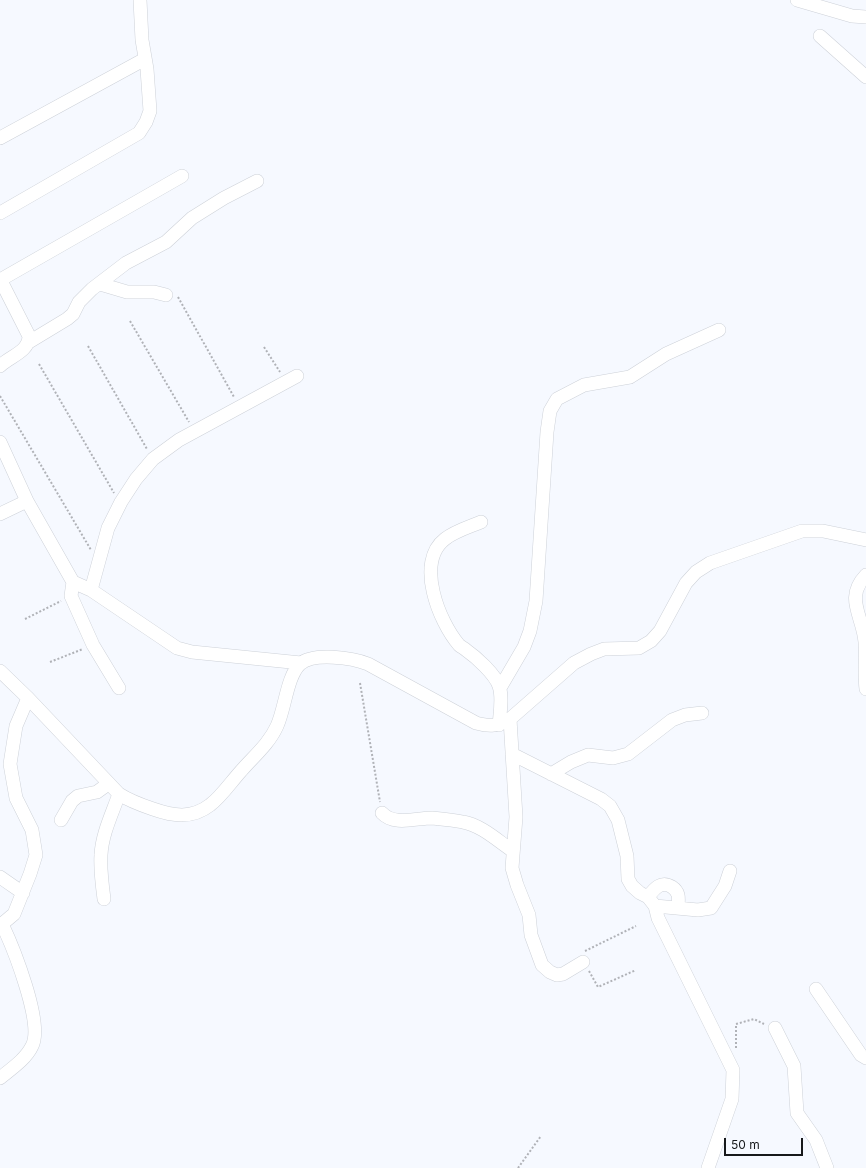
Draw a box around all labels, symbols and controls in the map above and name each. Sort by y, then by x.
scale bar [726,1130,805,1156]
text: 50 m [731,1137,760,1152]

